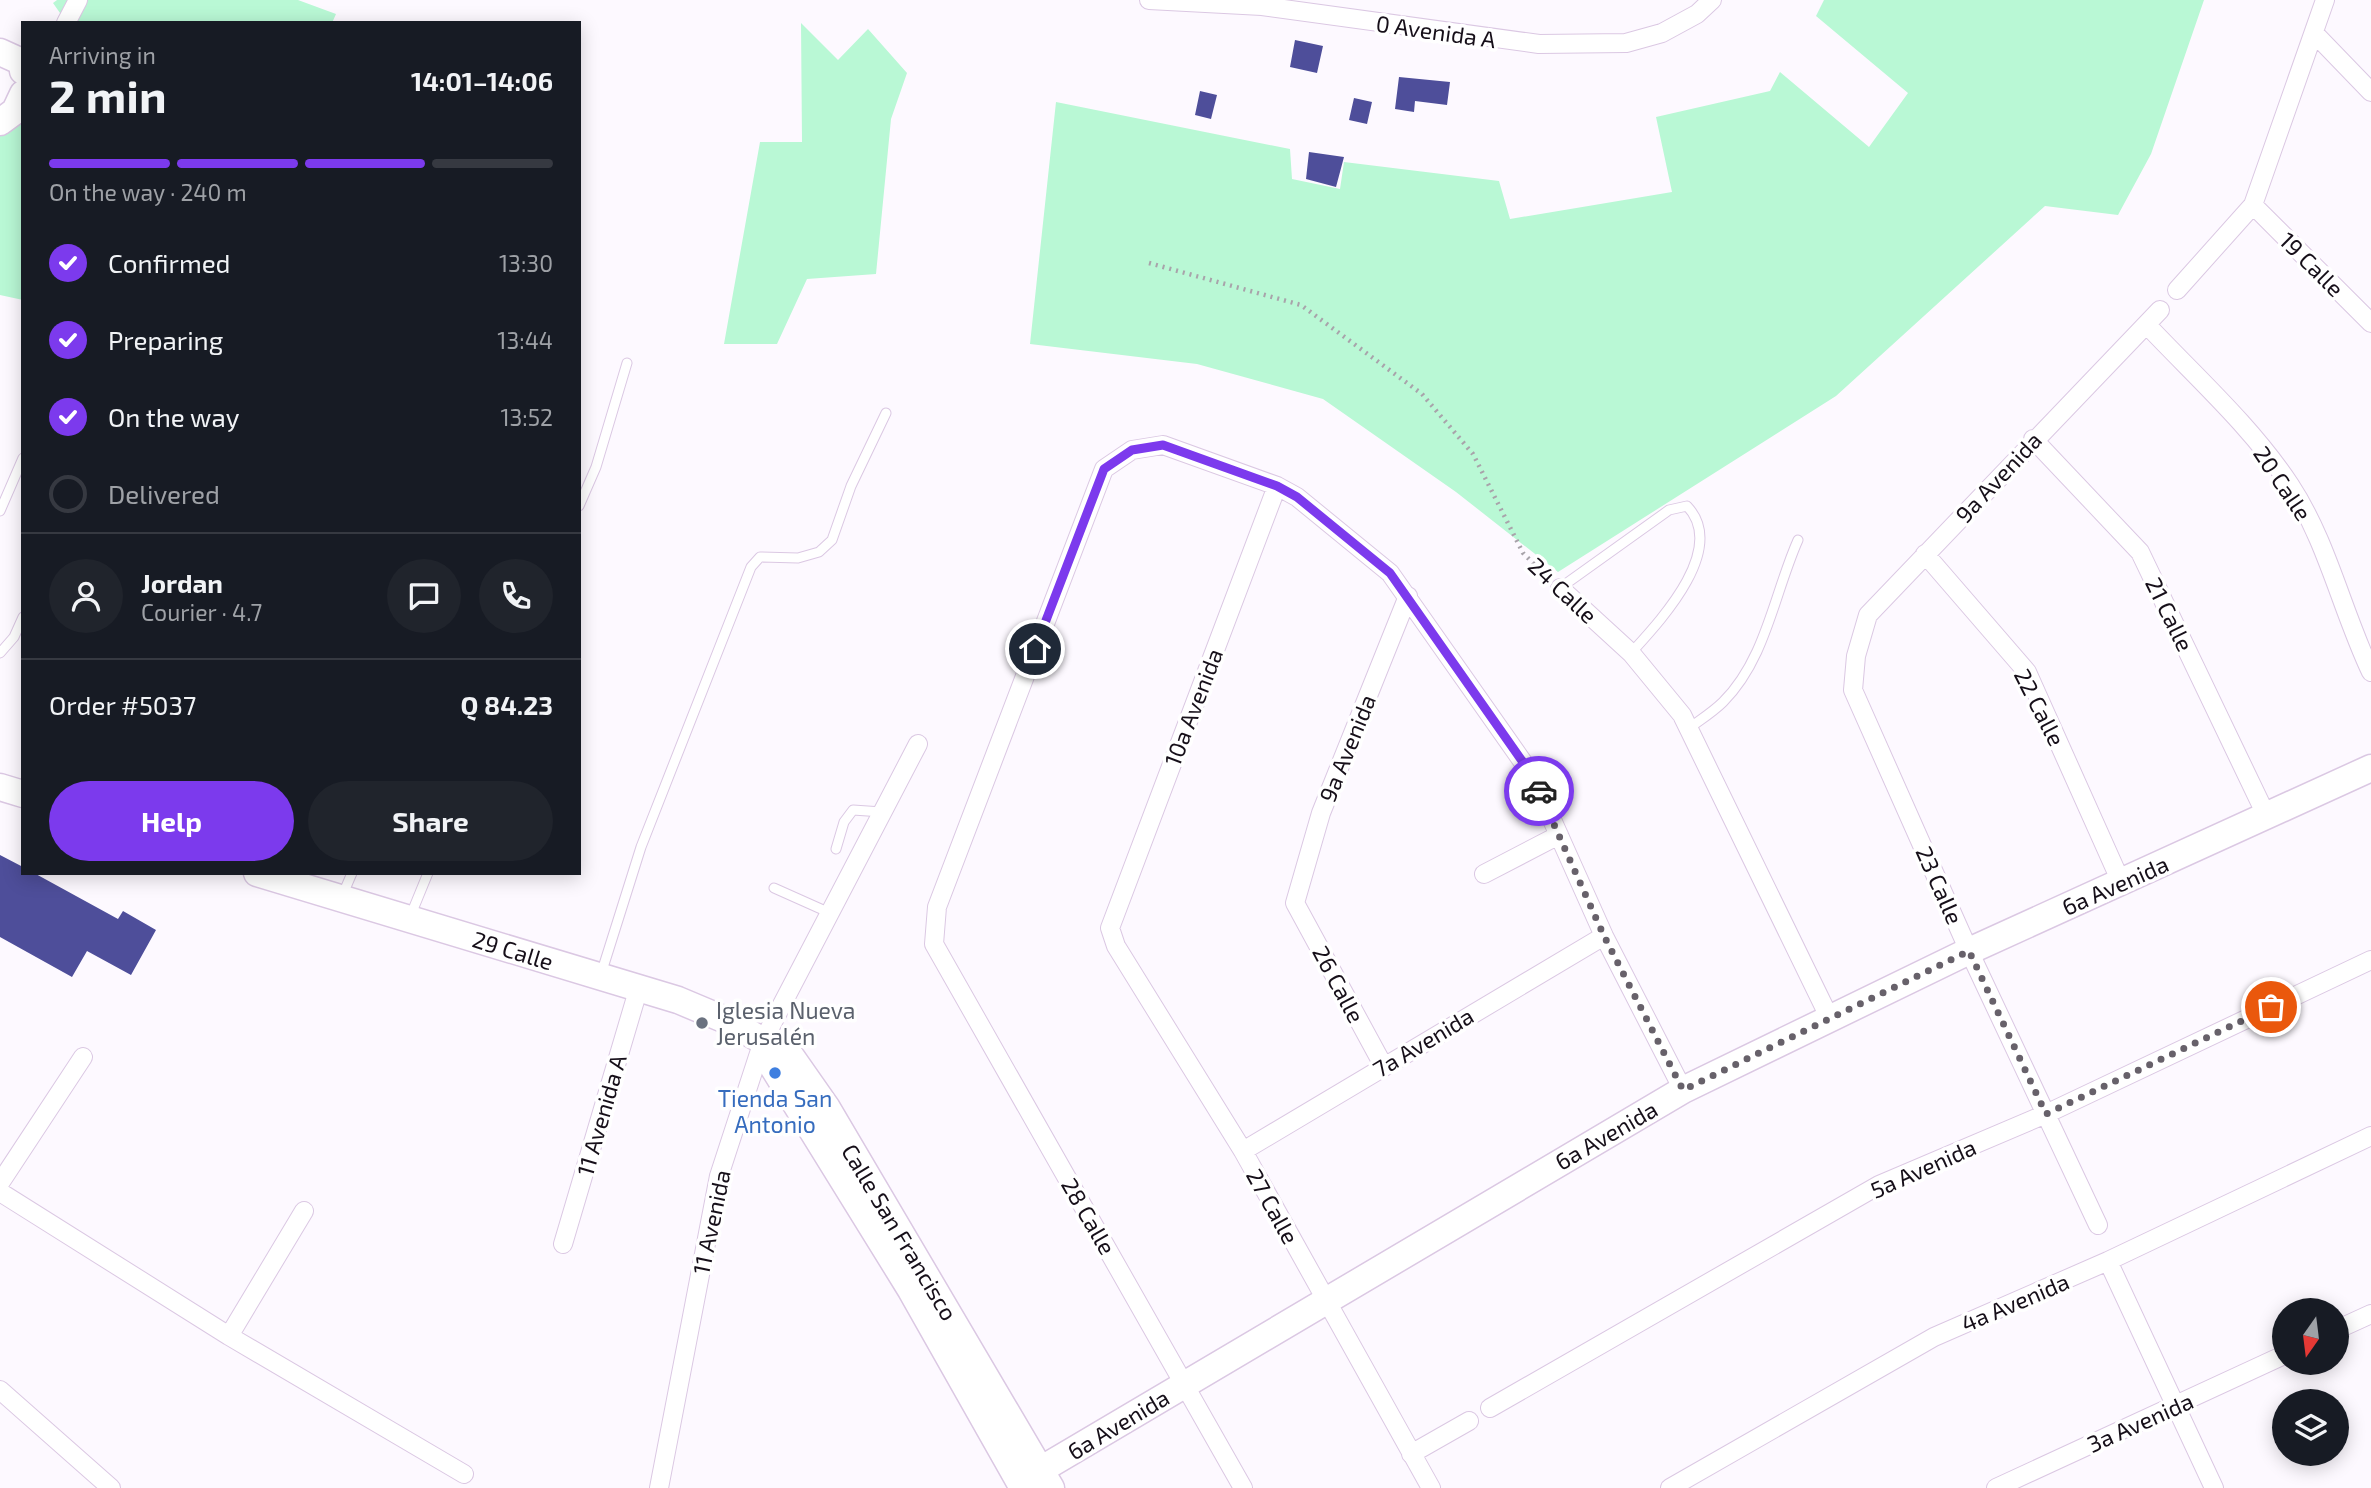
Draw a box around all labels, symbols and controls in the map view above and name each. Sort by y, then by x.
street label: 0 Avenida A [1374,9,1498,53]
text: Arriving in [49,41,156,69]
text: 14:01–14:06 [411,65,553,96]
text: 2 min [49,67,167,122]
text: On the way · 240 m [49,178,247,206]
street label: 19 Calle [2274,226,2350,302]
icon: check [49,244,87,282]
text: Confirmed [108,247,231,278]
text: 13:30 [499,249,553,277]
icon: check [49,321,87,359]
text: Preparing [108,324,223,355]
text: 13:44 [497,326,553,354]
icon: check [49,398,87,436]
text: On the way [108,401,239,432]
text: 13:52 [500,403,553,431]
street label: 9a Avenida [1949,426,2047,528]
street label: 20 Calle [2248,440,2318,526]
text: Delivered [108,478,220,509]
street label: 24 Calle [1523,551,1603,629]
button: person [49,559,123,633]
button: chat [387,559,461,633]
button: phone [479,559,553,633]
text: Jordan [141,567,223,598]
street label: 21 Calle [2140,572,2200,656]
text: Courier · 4.7 [141,598,262,626]
pin [1005,619,1065,679]
icon: home [1016,630,1054,668]
street label: 10a Avenida [1158,644,1228,770]
street label: 22 Calle [2009,664,2071,750]
text: Order #5037 [49,689,196,720]
text: Q 84.23 [461,689,553,720]
street label: 9a Avenida [1313,690,1381,806]
courier [1504,756,1574,826]
icon: car [1520,772,1558,810]
button: Help [49,781,294,861]
button: Share [308,781,553,861]
street label: 23 Calle [1910,842,1970,928]
street label: 6a Avenida [2057,849,2173,921]
street label: 29 Calle [469,924,557,976]
street label: 26 Calle [1307,941,1371,1027]
pin [2241,977,2301,1037]
icon: bag [2252,988,2290,1026]
place label: Iglesia Nueva Jerusalén [716,996,856,1050]
street label: 7a Avenida [1368,1001,1478,1083]
marker: Iglesia Nueva Jerusalén [694,1015,710,1031]
street label: 11 Avenida A [570,1050,632,1179]
marker: Tienda San Antonio [767,1065,783,1081]
place label: Tienda San Antonio [718,1084,832,1138]
street label: 6a Avenida [1550,1095,1662,1175]
street label: 5a Avenida [1866,1132,1980,1204]
street label: Calle San Francisco [836,1139,964,1325]
street label: 27 Calle [1241,1164,1305,1248]
street label: 11 Avenida [686,1167,736,1277]
street label: 28 Calle [1056,1173,1122,1259]
street label: 4a Avenida [1957,1267,2073,1337]
north arrow [2272,1298,2348,1376]
map controls [2272,1298,2349,1466]
street label: 6a Avenida [1062,1383,1174,1465]
street label: 3a Avenida [2083,1386,2197,1458]
button: layers [2272,1389,2349,1466]

